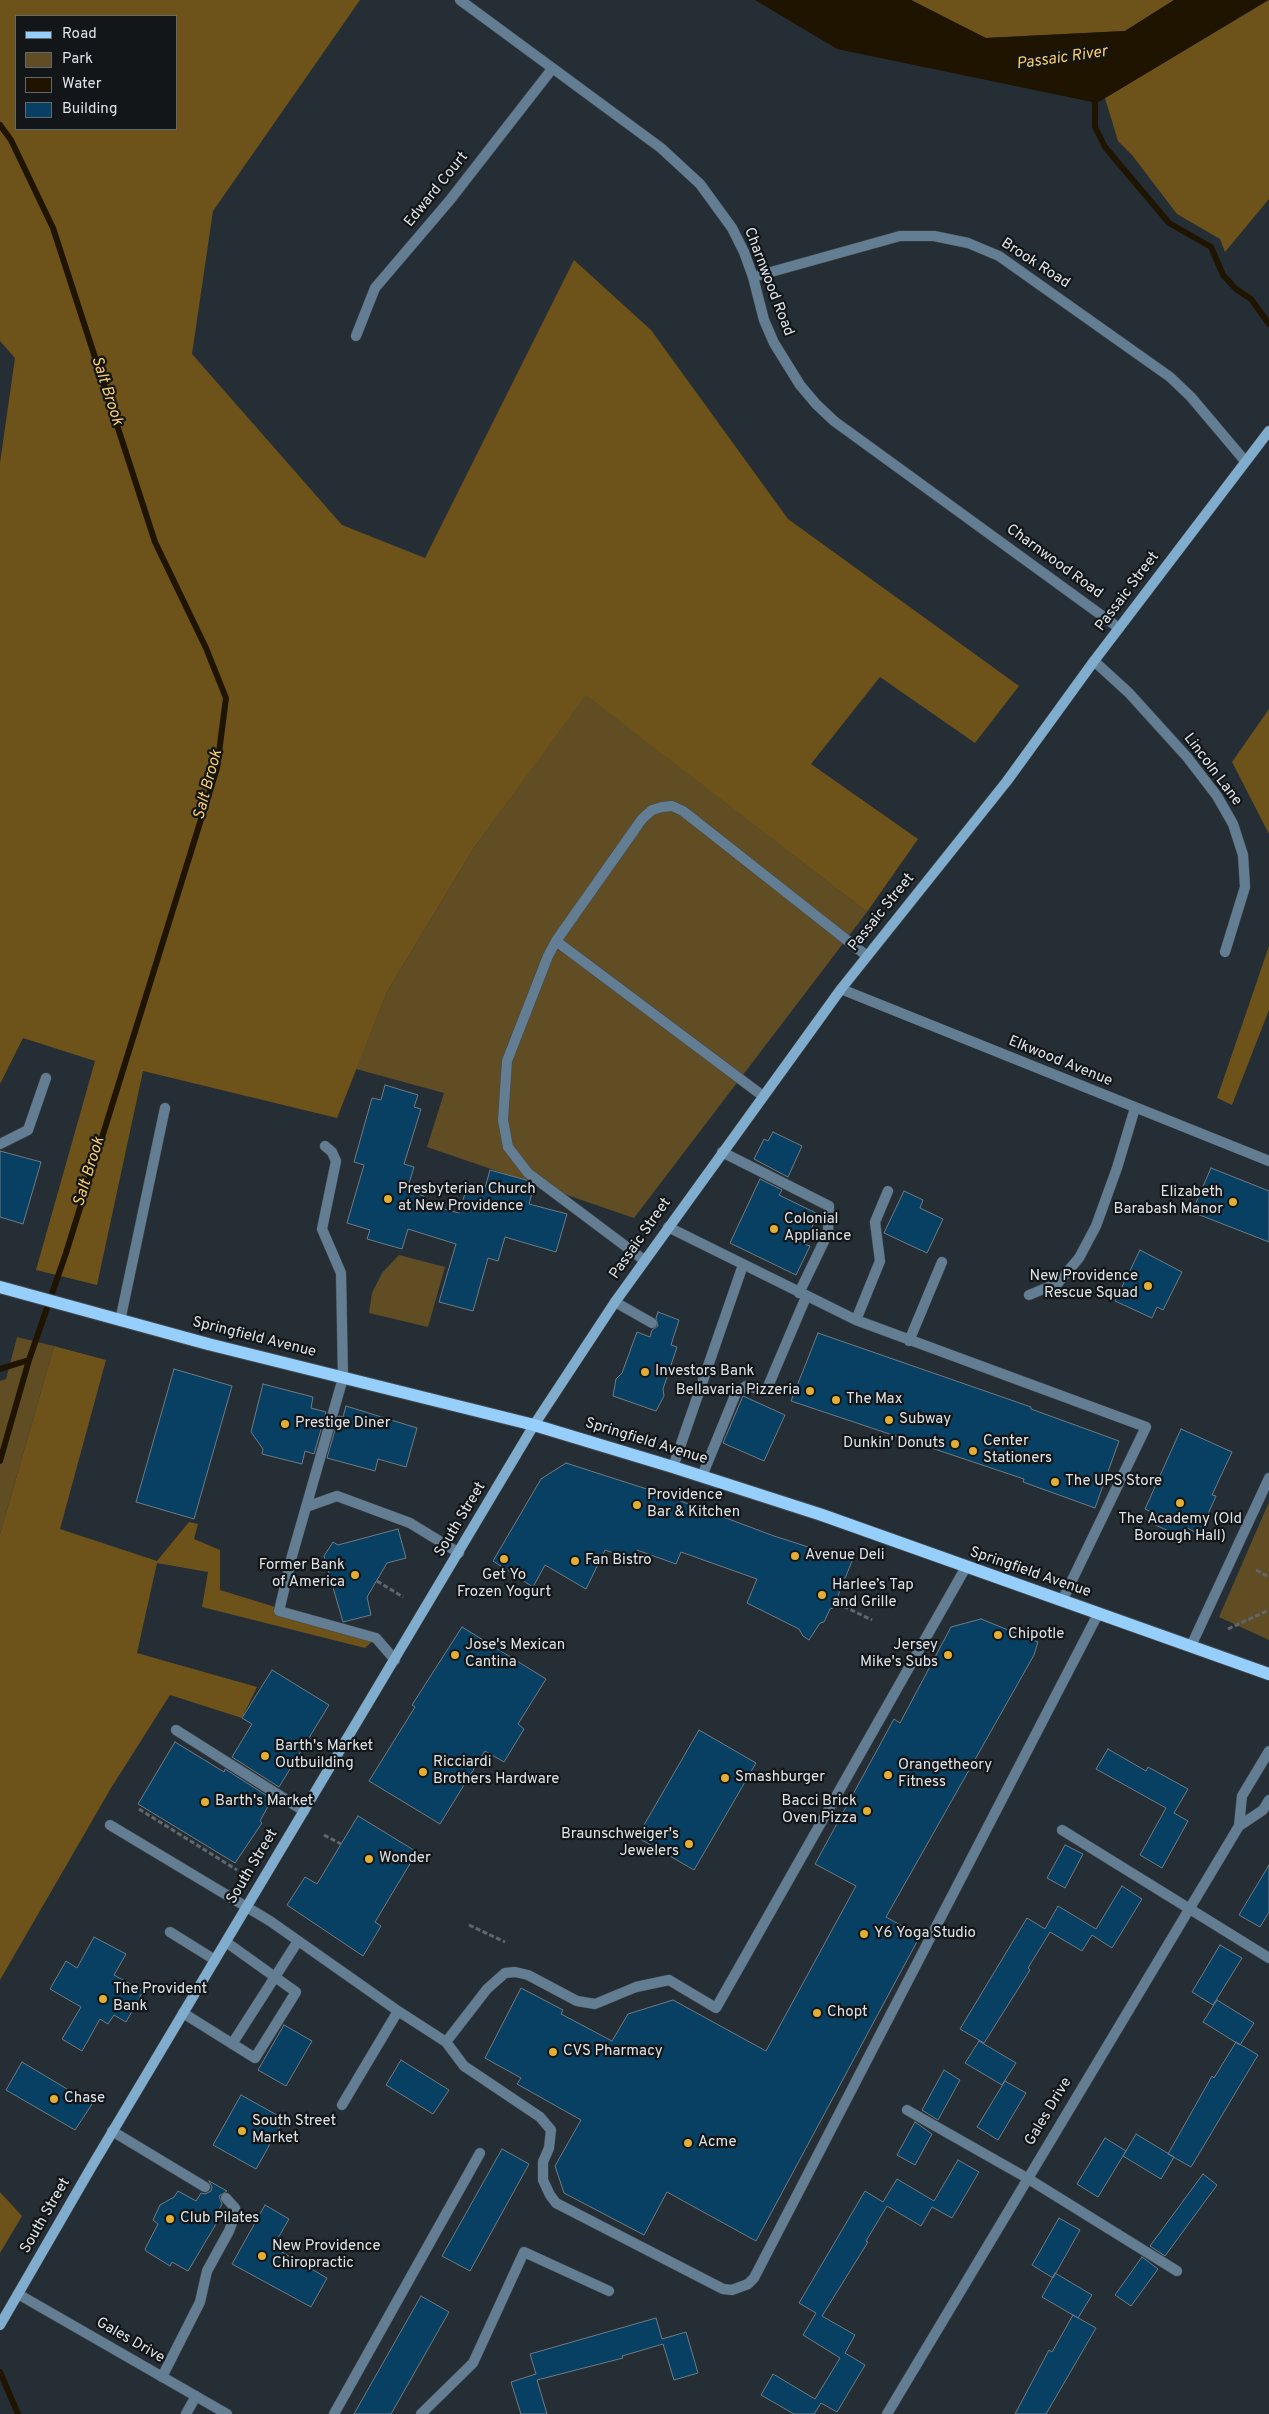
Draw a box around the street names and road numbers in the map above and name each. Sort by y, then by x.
street label: Edward Court [401,149,473,231]
street label: Charnwood Road [739,225,797,339]
street label: Brook Road [997,235,1073,293]
street label: Charnwood Road [1002,521,1106,603]
street label: Passaic Street [1092,549,1164,635]
street label: Lincoln Lane [1179,730,1245,810]
street label: Passaic Street [845,870,919,956]
street label: Elkwood Avenue [1005,1033,1115,1091]
street label: Passaic Street [606,1195,676,1283]
street label: Springfield Avenue [190,1314,318,1362]
street label: Springfield Avenue [583,1415,709,1469]
street label: South Street [432,1479,490,1561]
street label: Springfield Avenue [967,1544,1093,1602]
street label: South Street [224,1826,282,1908]
street label: Gales Drive [1022,2075,1076,2149]
street label: South Street [17,2175,75,2257]
street label: Gales Drive [93,2314,167,2368]

